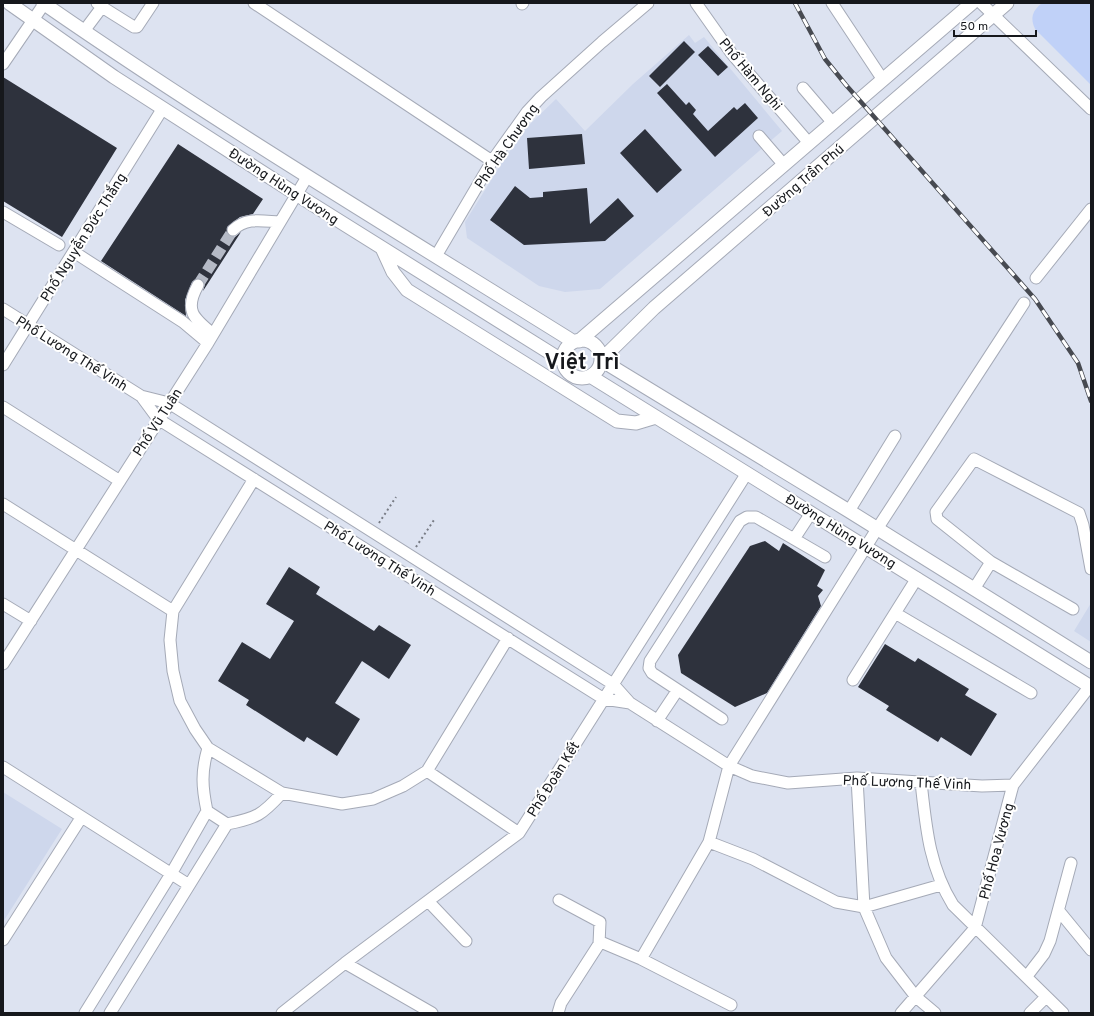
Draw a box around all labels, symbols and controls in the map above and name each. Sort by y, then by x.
scale bar [954,12,1036,38]
text: 50 m [960,19,988,35]
street label: Phố Hàm Nghi [715,35,785,115]
street label: Phố Hà Chương [472,101,543,193]
street label: Đường Trần Phú [760,141,848,221]
street label: Đường Hùng Vương [225,145,341,229]
street label: Phố Nguyễn Đức Thắng [37,170,131,305]
street label: Phố Lương Thế Vinh [12,313,130,396]
district label: Việt Trì [545,350,619,377]
street label: Phố Vũ Tuân [130,386,187,460]
street label: Đường Hùng Vương [782,491,899,573]
street label: Phố Lương Thế Vinh [320,518,438,601]
street label: Phố Đoàn Kết [524,739,584,821]
street label: Phố Lương Thế Vinh [842,773,972,794]
street label: Phố Hoa Vương [976,801,1019,902]

